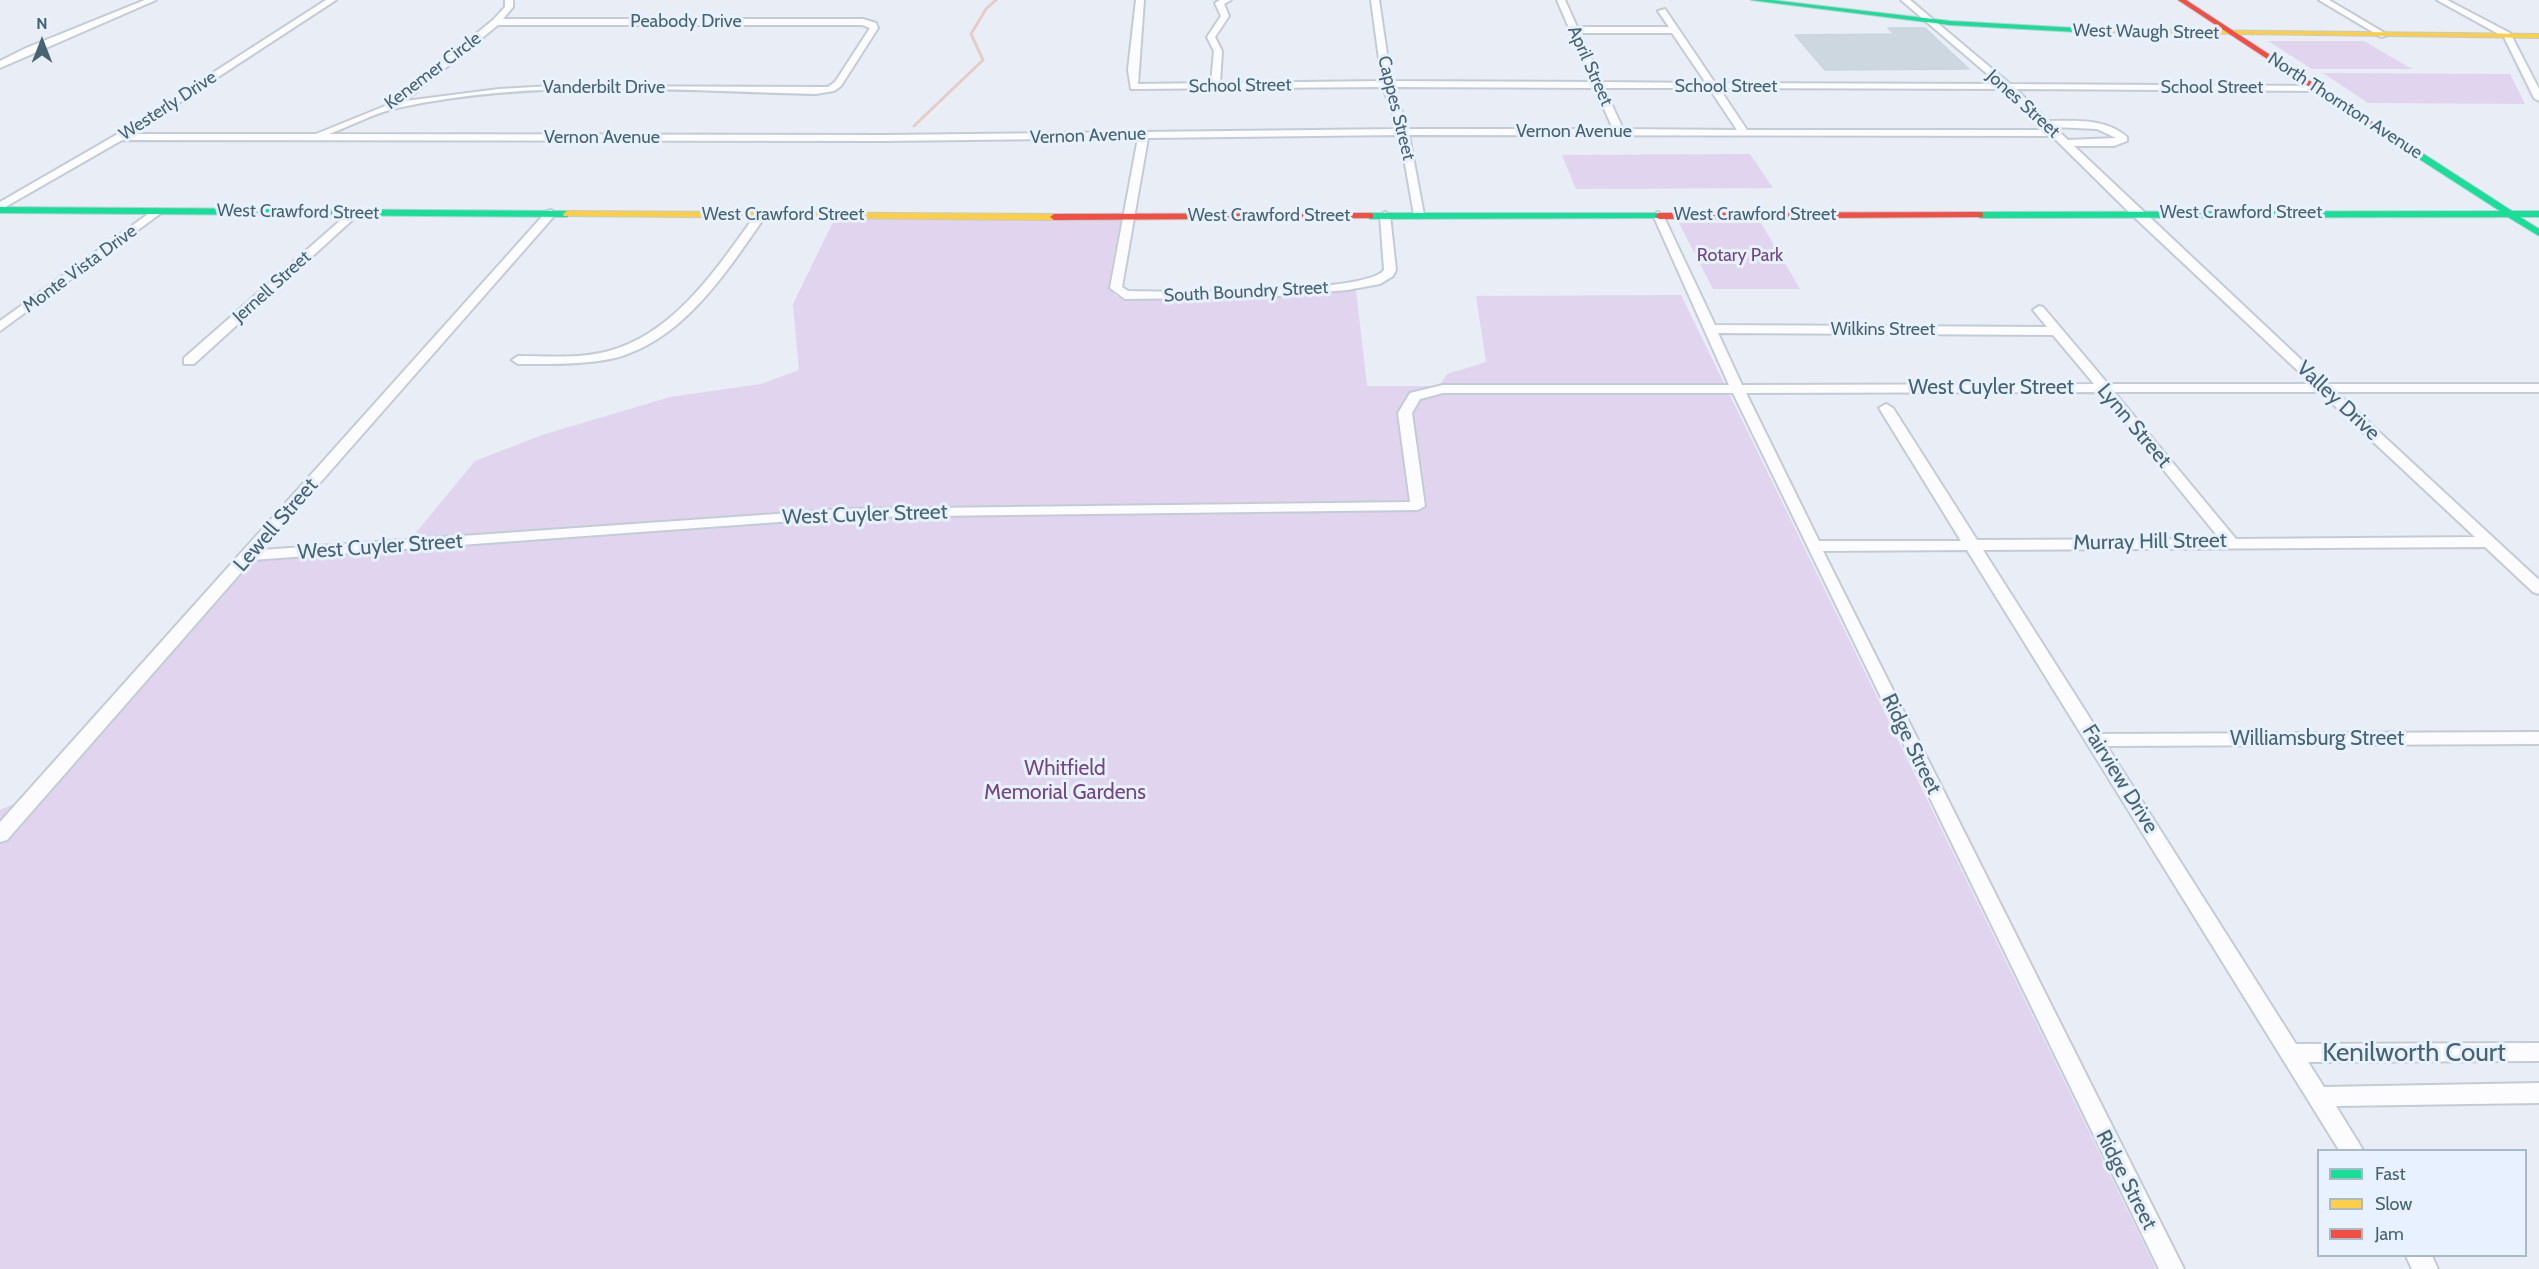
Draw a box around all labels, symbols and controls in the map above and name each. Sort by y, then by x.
street label: Peabody Drive [630,11,742,33]
north arrow [12,12,72,72]
text: N [36,14,48,33]
street label: West Waugh Street [2073,20,2219,44]
street label: April Street [1563,23,1617,109]
street label: Kenemer Circle [380,28,486,114]
street label: North Thornton Avenue [2264,48,2426,164]
street label: Cappes Street [1373,54,1419,162]
street label: Jones Street [1982,65,2064,143]
street label: Westerly Drive [115,67,221,145]
street label: School Street [1188,74,1292,98]
street label: School Street [1675,76,1777,98]
street label: Vanderbilt Drive [543,77,665,99]
street label: School Street [2161,77,2263,99]
street label: Vernon Avenue [1516,121,1632,143]
street label: Vernon Avenue [1030,123,1146,149]
street label: Vernon Avenue [544,127,660,149]
street label: West Crawford Street [217,200,379,224]
street label: West Crawford Street [2160,202,2322,224]
street label: West Crawford Street [702,204,864,226]
street label: West Crawford Street [1674,204,1836,226]
street label: West Crawford Street [1188,205,1350,227]
street label: Monte Vista Drive [19,220,141,318]
park label: Rotary Park [1697,245,1783,267]
street label: Jernell Street [229,246,315,328]
street label: South Boundry Street [1163,277,1329,307]
street label: Wilkins Street [1831,319,1935,341]
street label: Valley Drive [2291,356,2385,446]
street label: West Cuyler Street [1908,375,2074,401]
street label: Lynn Street [2092,379,2176,473]
street label: Lewell Street [229,473,323,577]
street label: West Cuyler Street [782,500,948,530]
street label: Murray Hill Street [2073,528,2227,556]
street label: West Cuyler Street [297,529,463,565]
street label: Ridge Street [1876,690,1946,798]
street label: Fairview Drive [2077,720,2163,838]
street label: Williamsburg Street [2230,726,2404,752]
park label: Whitfield Memorial Gardens [984,756,1146,806]
street label: Kenilworth Court [2322,1037,2506,1069]
street label: Ridge Street [2090,1126,2162,1234]
legend [2317,1149,2527,1257]
text: Fast [2375,1163,2406,1185]
text: Slow [2375,1193,2412,1215]
text: Jam [2375,1223,2404,1245]

